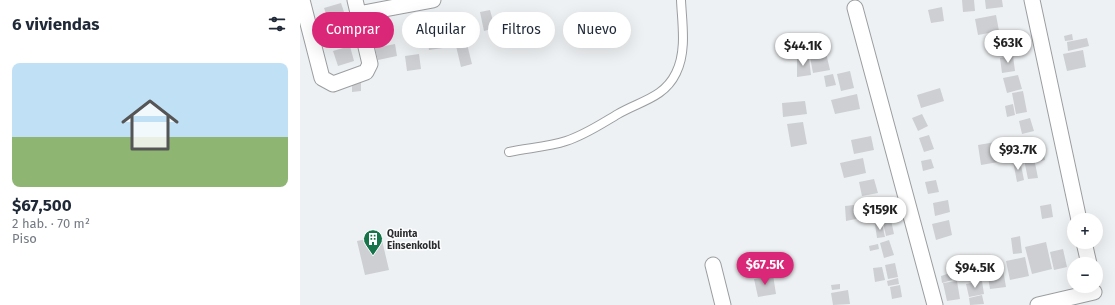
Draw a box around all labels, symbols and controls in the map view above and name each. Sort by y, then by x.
chip: Comprar [312,12,394,48]
chip: Alquilar [402,12,480,48]
chip: Filtros [488,12,555,48]
chip: Nuevo [563,12,631,48]
icon: filters [266,13,288,35]
text: 6 viviendas [12,14,99,35]
pin: $63K [984,30,1032,64]
pin: $44.1K [770,33,836,67]
text: $63K [993,35,1023,50]
text: $44.1K [784,38,822,53]
icon: home [114,89,186,161]
pin: $93.7K [985,137,1051,171]
text: $93.7K [999,142,1037,157]
text: $67,500 [12,195,72,216]
pin: $159K [852,197,908,231]
text: $159K [863,202,897,217]
map controls [1067,213,1103,293]
button: + [1067,213,1103,249]
text: 2 hab. · 70 m² [12,216,90,231]
building icon: Quinta Einsenkolbl [362,228,384,256]
place label: Quinta Einsenkolbl [387,228,440,252]
text: Piso [12,231,37,246]
pin: $67.5K [732,252,798,286]
pin: $94.5K [942,255,1008,289]
text: $67.5K [746,257,784,272]
button: − [1067,257,1103,293]
text: $94.5K [955,260,995,275]

